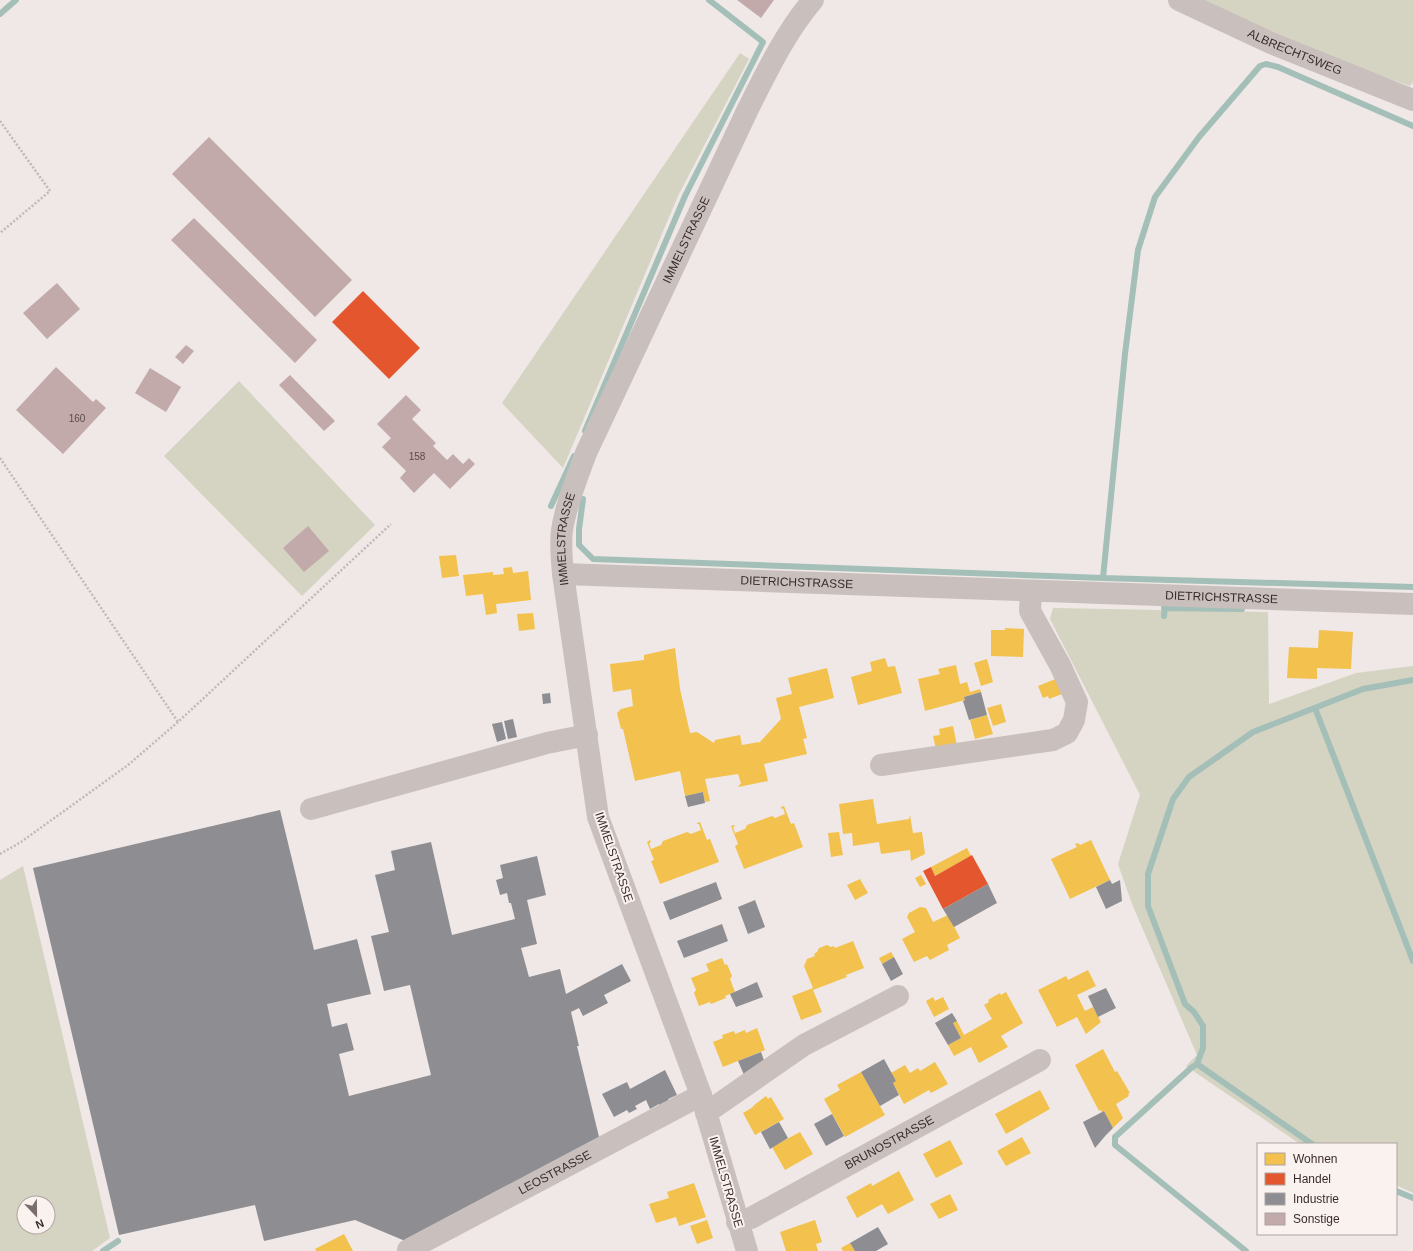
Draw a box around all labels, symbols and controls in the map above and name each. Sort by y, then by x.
street label: ALBRECHTSWEG [1245,26,1344,78]
street label: IMMELSTRASSE [660,194,713,285]
house number: 160 [69,413,86,424]
house number: 158 [409,451,426,462]
street label: IMMELSTRASSE [554,491,578,587]
street label: DIETRICHSTRASSE [740,573,853,591]
street label: DIETRICHSTRASSE [1165,588,1278,606]
street label: IMMELSTRASSE [592,810,636,904]
street label: BRUNOSTRASSE [842,1112,936,1172]
street label: IMMELSTRASSE [706,1135,746,1229]
legend [1257,1143,1397,1235]
street label: LEOSTRASSE [516,1147,593,1197]
text: Wohnen [1293,1152,1337,1166]
text: Handel [1293,1172,1331,1186]
text: Industrie [1293,1192,1339,1206]
north arrow [16,1195,56,1235]
text: Sonstige [1293,1212,1340,1226]
text: N [34,1217,46,1231]

